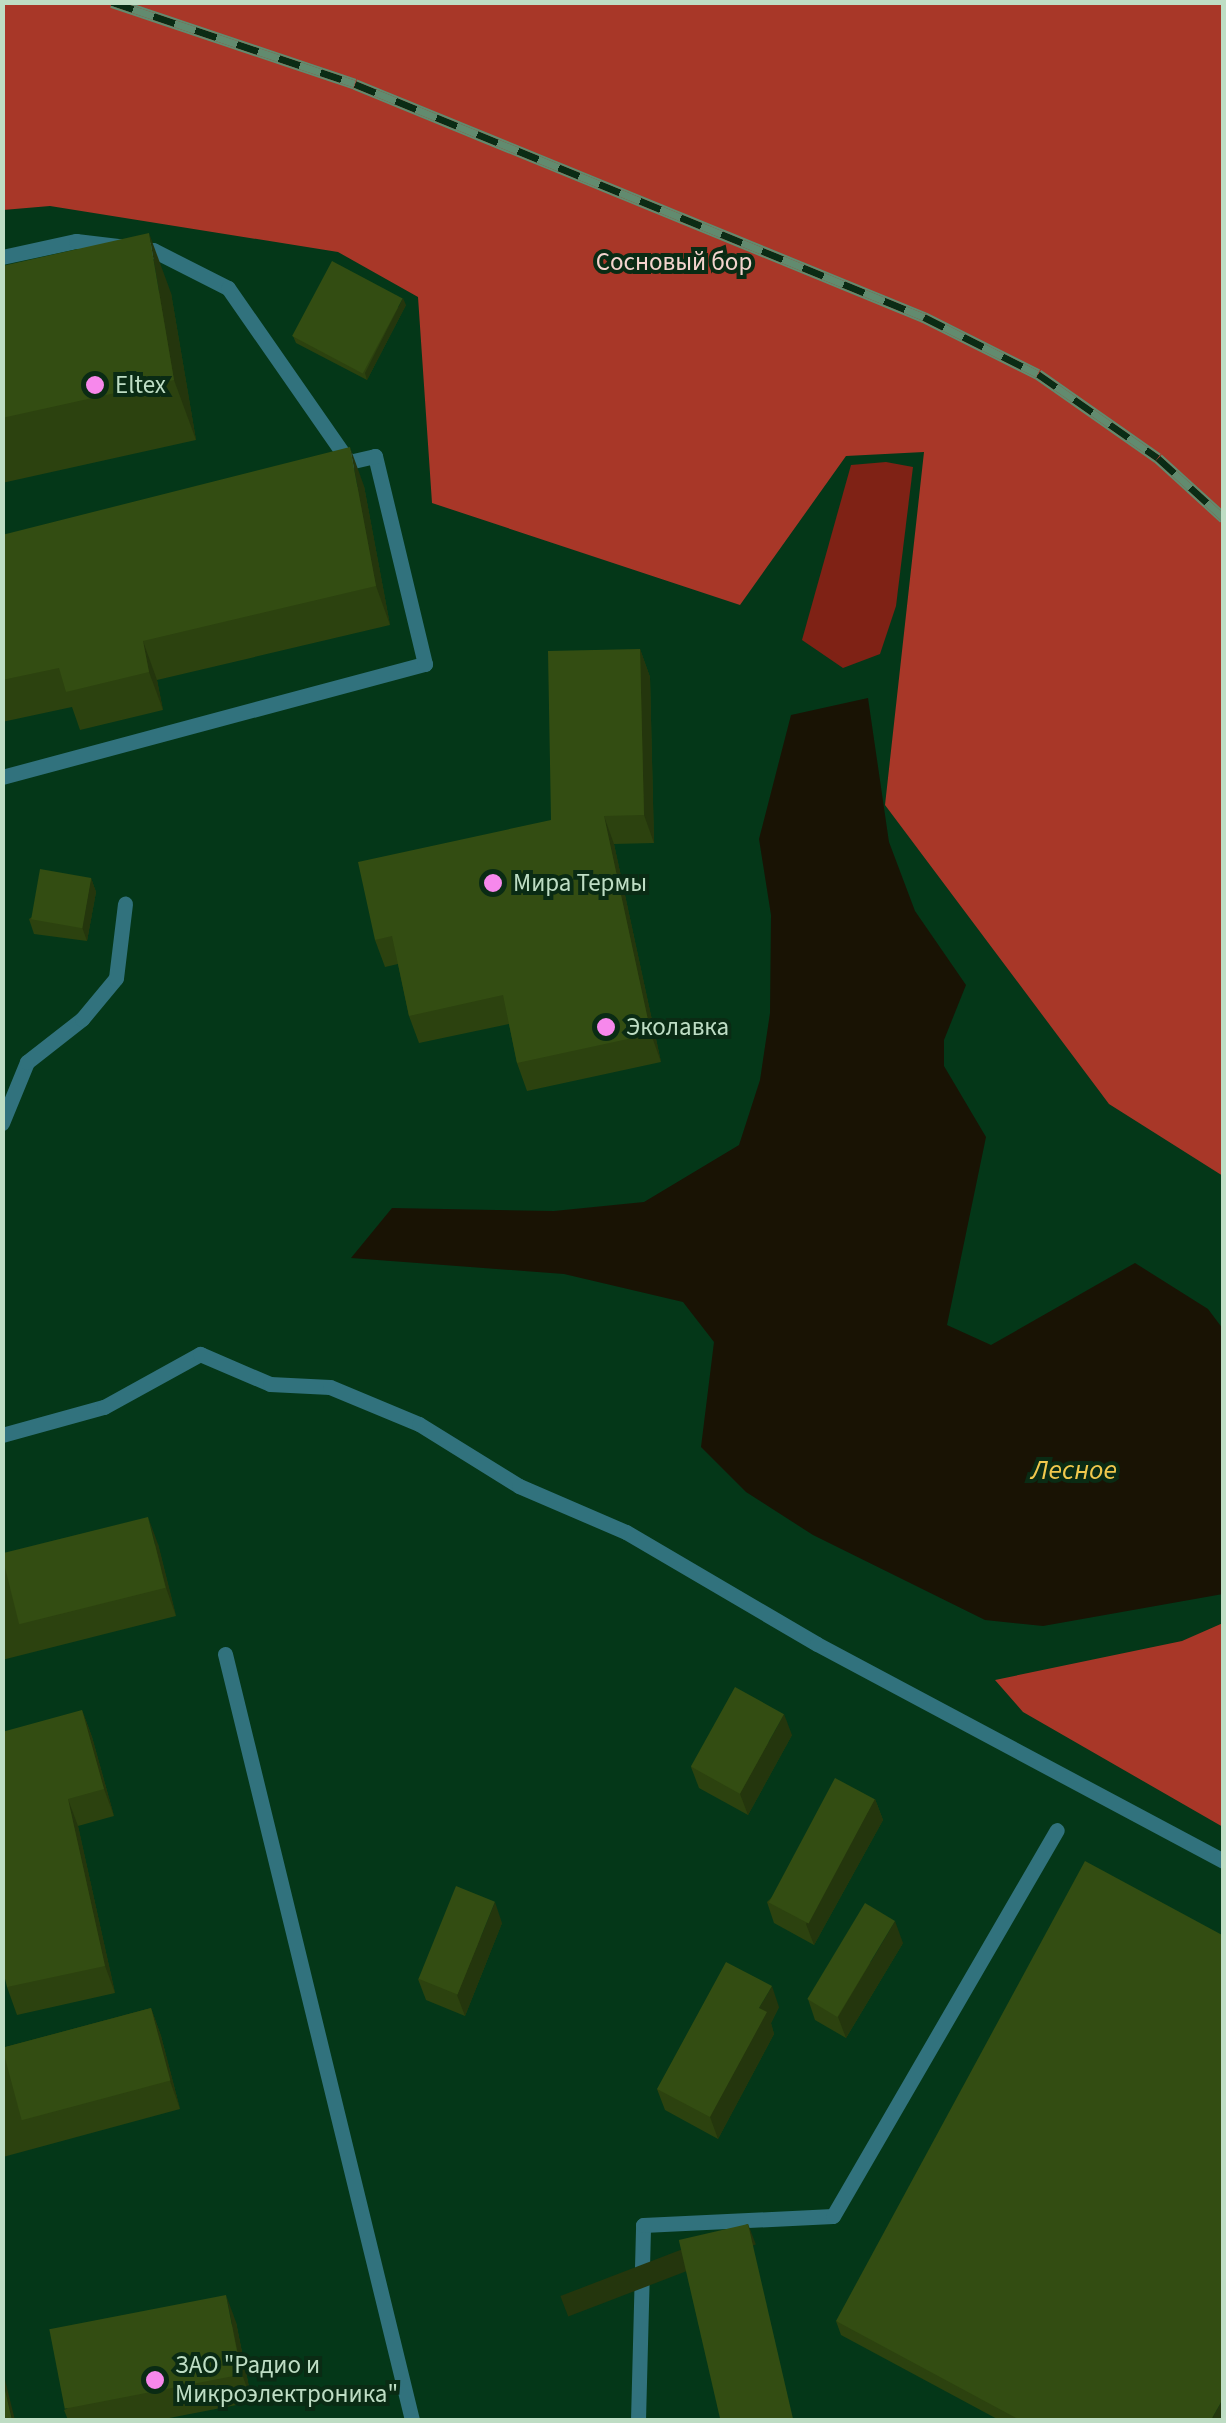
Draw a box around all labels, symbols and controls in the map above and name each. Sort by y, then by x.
park label: Сосновый бор [596,247,752,277]
place label: Eltex [115,370,166,400]
marker: Eltex [84,374,106,396]
place label: Мира Термы [513,868,647,898]
marker: Мира Термы [482,872,504,894]
place label: Эколавка [626,1012,729,1042]
marker: Эколавка [595,1016,617,1038]
water label: Лесное [1031,1453,1117,1487]
place label: ЗАО "Радио и Микроэлектроника" [175,2351,398,2410]
marker: ЗАО "Радио и Микроэлектроника" [144,2369,166,2391]

